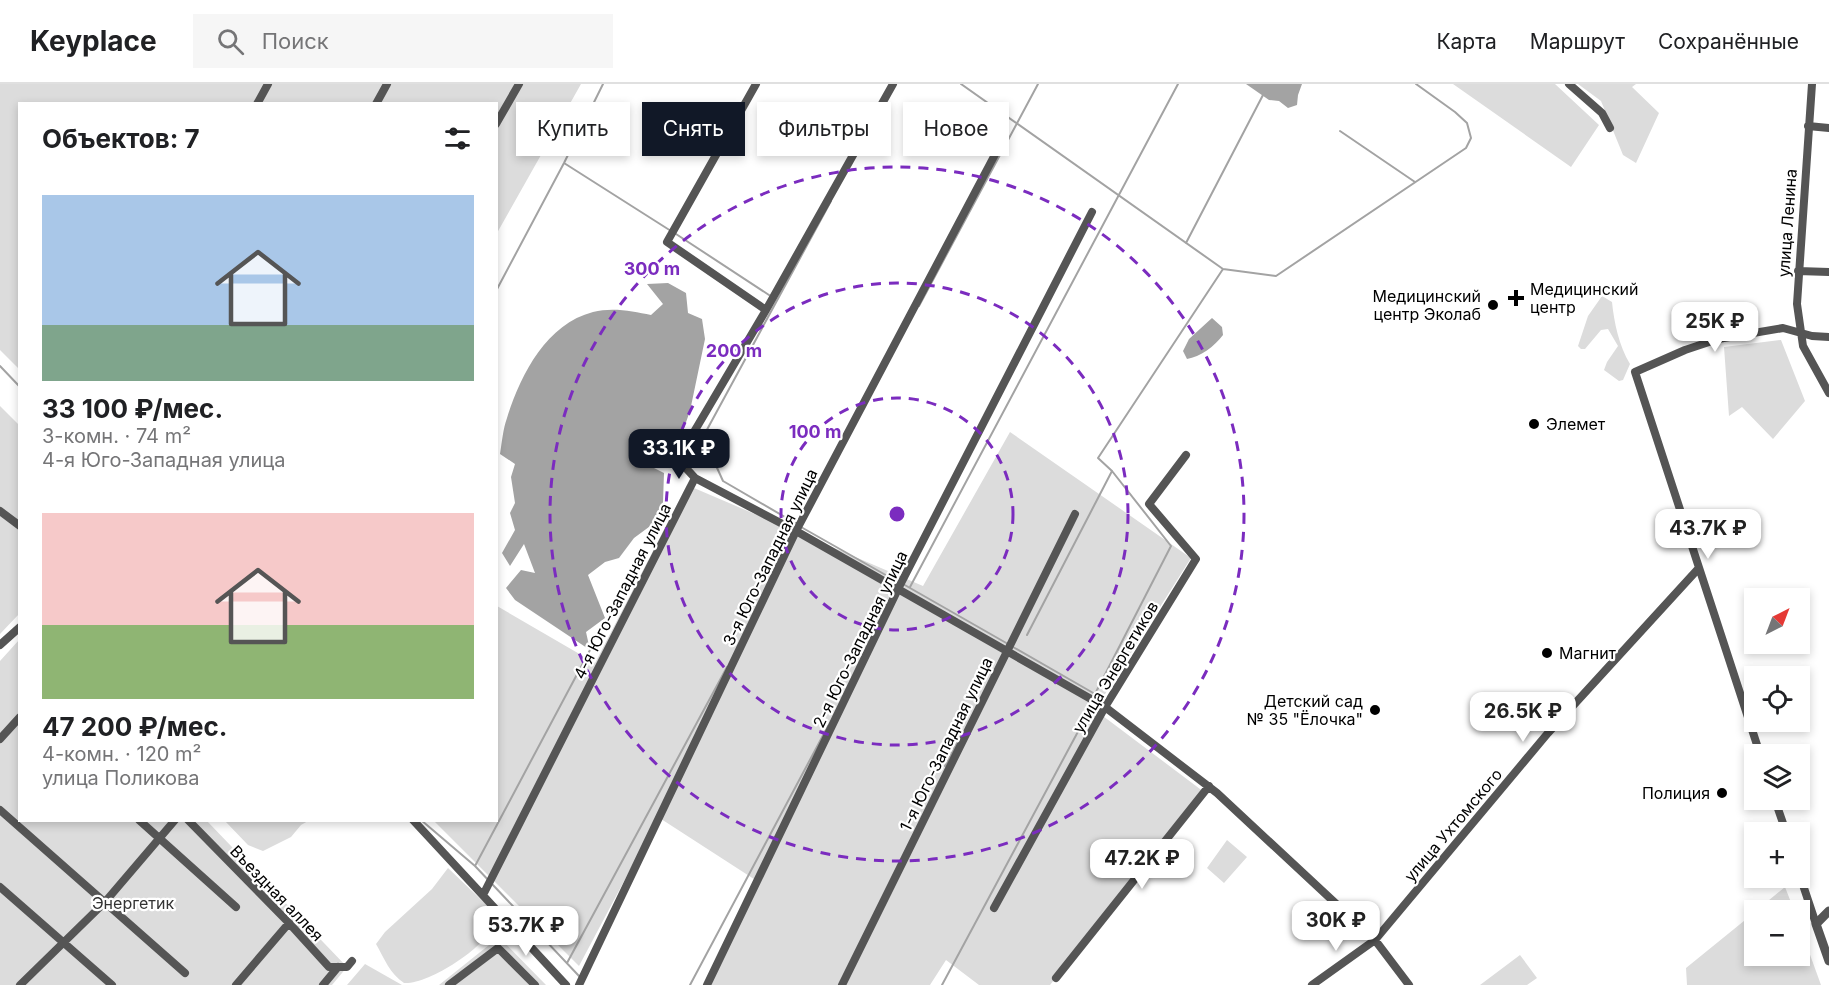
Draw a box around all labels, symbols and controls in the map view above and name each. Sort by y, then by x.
search box [193,14,613,68]
text: Keyplace [30,24,157,58]
icon: search [214,25,247,58]
text: Поиск [262,28,329,54]
text: Карта [1436,29,1497,54]
text: Маршрут [1530,29,1625,54]
text: Сохранённые [1658,29,1799,54]
chip: Купить [516,102,630,156]
chip: Снять [642,102,745,156]
chip: Фильтры [757,102,891,156]
chip: Новое [903,102,1009,156]
icon: filters [441,122,474,155]
text: Объектов: 7 [42,123,200,154]
street label: улица Ленина [1773,168,1801,278]
icon: home [204,234,312,342]
text: 300 m [624,258,680,279]
place label: Медицинский центр [1530,279,1639,317]
place label: Медицинский центр Эколаб [1373,286,1481,324]
marker: Медицинский центр [1507,289,1525,307]
marker: Медицинский центр Эколаб [1486,298,1500,312]
pin: 25K ₽ [1673,302,1757,353]
text: 25K ₽ [1685,309,1745,333]
text: 200 m [706,340,762,361]
text: 33 100 ₽/мес. [42,393,223,424]
place label: Элемет [1546,414,1606,434]
marker: Элемет [1527,417,1541,431]
text: 100 m [789,421,841,442]
text: 3-комн. · 74 m² [42,424,191,448]
pin: 33.1K ₽ [624,429,734,480]
text: 33.1K ₽ [643,436,715,460]
text: 4-я Юго-Западная улица [42,448,285,472]
street label: 3-я Юго-Западная улица [718,465,822,649]
street label: 4-я Юго-Западная улица [569,500,675,682]
centre of rings [887,504,907,524]
pin: 43.7K ₽ [1653,509,1763,560]
text: 43.7K ₽ [1669,516,1747,540]
street label: 2-я Юго-Западная улица [808,547,912,731]
icon: home [204,552,312,660]
north arrow [1744,588,1810,654]
map controls [1744,588,1810,966]
street label: улица Энергетиков [1068,597,1162,737]
place label: Магнит [1559,643,1617,663]
marker: Магнит [1540,646,1554,660]
street label: 1-я Юго-Западная улица [895,654,997,834]
button: locate [1744,666,1810,732]
place label: Детский сад № 35 "Ёлочка" [1247,691,1363,729]
pin: 26.5K ₽ [1468,692,1578,743]
text: 26.5K ₽ [1484,699,1562,723]
marker: Детский сад № 35 "Ёлочка" [1368,703,1382,717]
text: 47 200 ₽/мес. [42,711,227,742]
text: 4-комн. · 120 m² [42,742,201,766]
button: layers [1744,744,1810,810]
street label: улица Ухтомского [1400,764,1506,886]
text: улица Поликова [42,766,200,790]
place label: Полиция [1642,783,1710,803]
marker: Полиция [1715,786,1729,800]
button: + [1744,822,1810,888]
pin: 47.2K ₽ [1087,839,1197,890]
street label: Въездная аллея [226,841,328,945]
text: 47.2K ₽ [1104,846,1180,870]
park label: Энергетик [92,893,174,913]
button: − [1744,900,1810,966]
pin: 30K ₽ [1294,901,1378,952]
pin: 53.7K ₽ [471,906,581,957]
text: 30K ₽ [1306,908,1366,932]
text: 53.7K ₽ [487,913,565,937]

